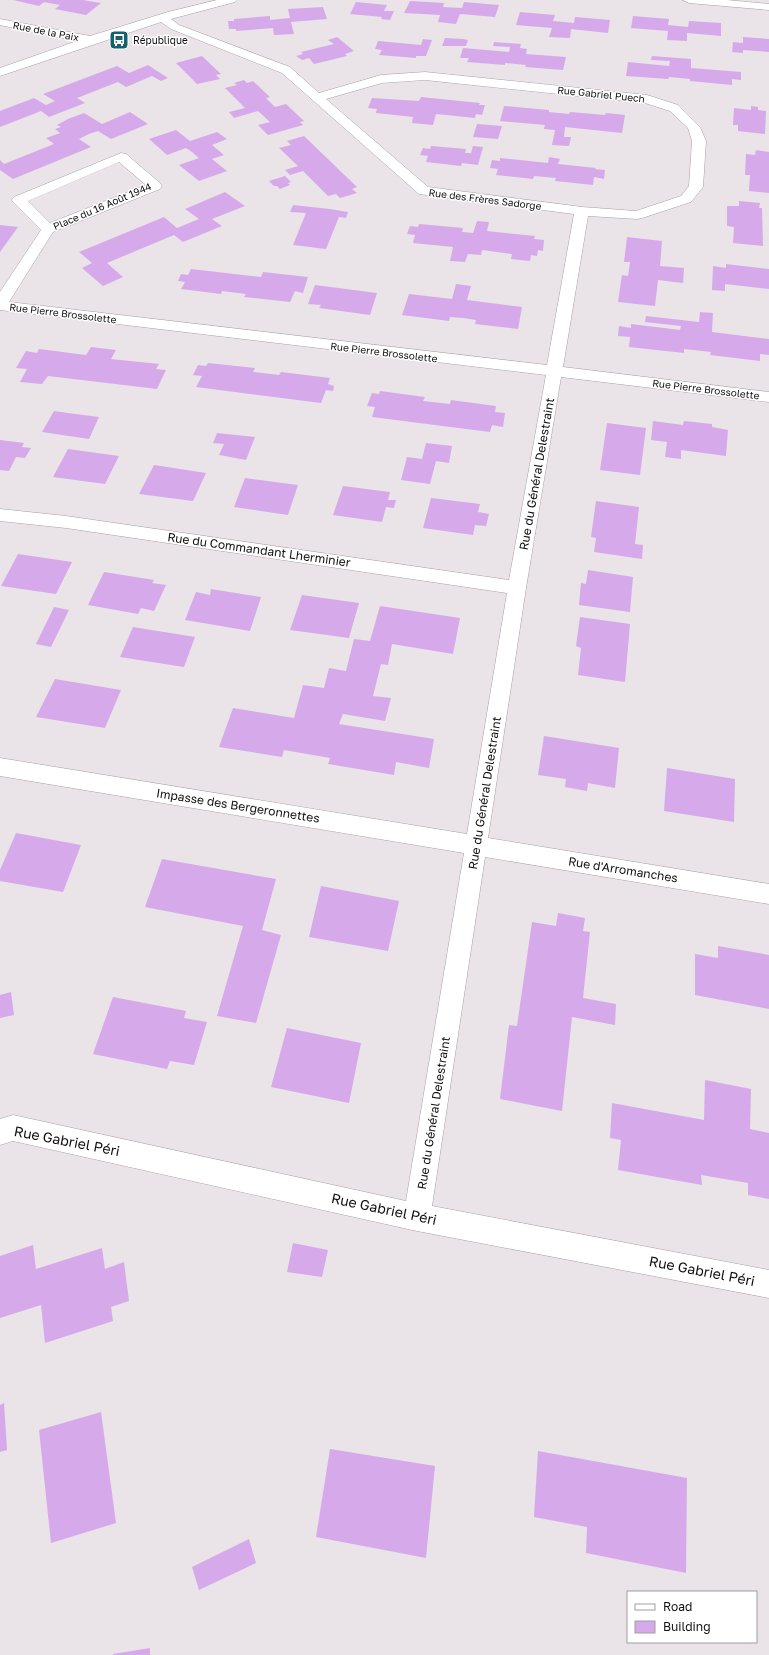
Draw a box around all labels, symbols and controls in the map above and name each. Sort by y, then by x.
street label: Rue de la Paix [12,19,81,43]
bus stop icon: République [108,29,130,51]
place label: République [133,34,188,46]
street label: Rue Gabriel Puech [557,83,645,105]
street label: Place du 16 Août 1944 [51,180,153,232]
street label: Rue des Frères Sadorge [428,186,542,212]
street label: Rue Pierre Brossolette [9,300,117,326]
street label: Rue Pierre Brossolette [330,339,438,365]
street label: Rue Pierre Brossolette [652,376,760,402]
street label: Rue du Général Delestraint [516,396,557,551]
street label: Rue du Commandant Lherminier [167,529,352,570]
street label: Rue du Général Delestraint [465,715,504,870]
street label: Impasse des Bergeronnettes [155,785,321,826]
street label: Rue d'Arromanches [567,853,679,886]
street label: Rue du Général Delestraint [414,1035,453,1190]
street label: Rue Gabriel Péri [13,1122,121,1159]
street label: Rue Gabriel Péri [330,1189,438,1228]
street label: Rue Gabriel Péri [648,1252,756,1289]
legend [627,1591,757,1643]
text: Road [663,1599,692,1614]
text: Building [663,1619,711,1634]

